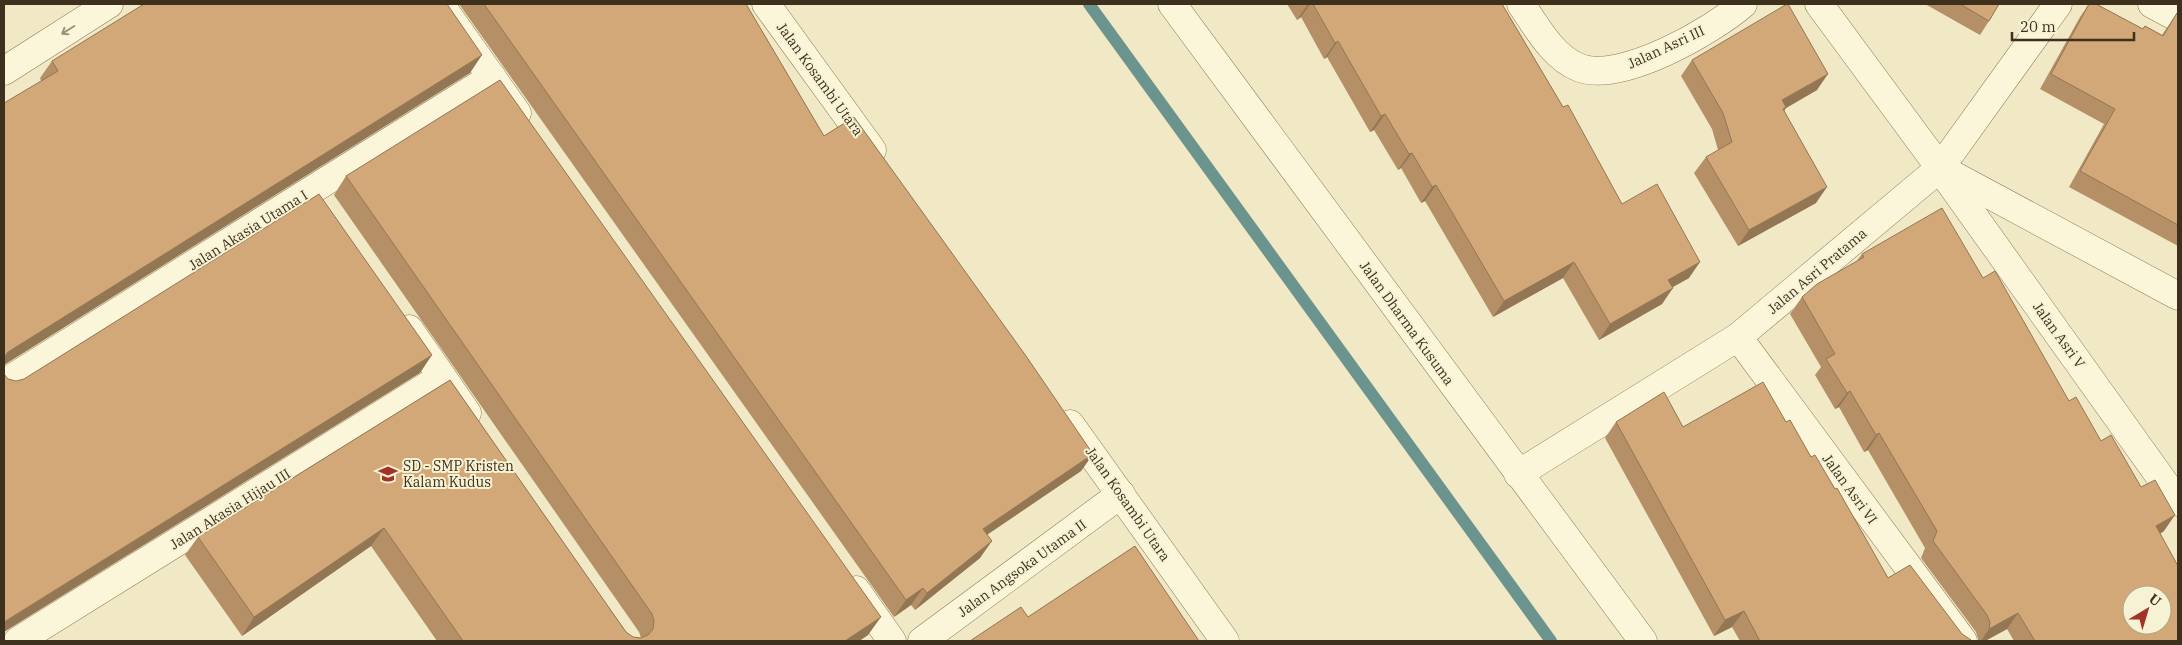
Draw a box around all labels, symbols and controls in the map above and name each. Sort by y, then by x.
scale bar [2012,10,2134,42]
text: 20 m [2020,17,2056,36]
street label: Jalan Kosambi Utara [773,19,867,140]
street label: Jalan Asri III [1625,21,1707,73]
one-way arrow [62,25,76,35]
street label: Jalan Akasia Utama I [185,186,311,274]
street label: Jalan Asri Pratama [1764,224,1871,318]
street label: Jalan Dharma Kusuma [1356,257,1458,389]
street label: Jalan Asri V [2029,298,2089,372]
street label: Jalan Kosambi Utara [1082,443,1175,565]
street label: Jalan Asri VI [1818,450,1882,528]
place label: SD - SMP Kristen Kalam Kudus [403,457,514,491]
school or university icon: SD - SMP Kristen Kalam Kudus [377,463,399,485]
street label: Jalan Akasia Hijau III [166,464,294,553]
street label: Jalan Angsoka Utama II [954,515,1090,621]
north arrow [2122,585,2172,635]
text: U [2145,589,2165,610]

